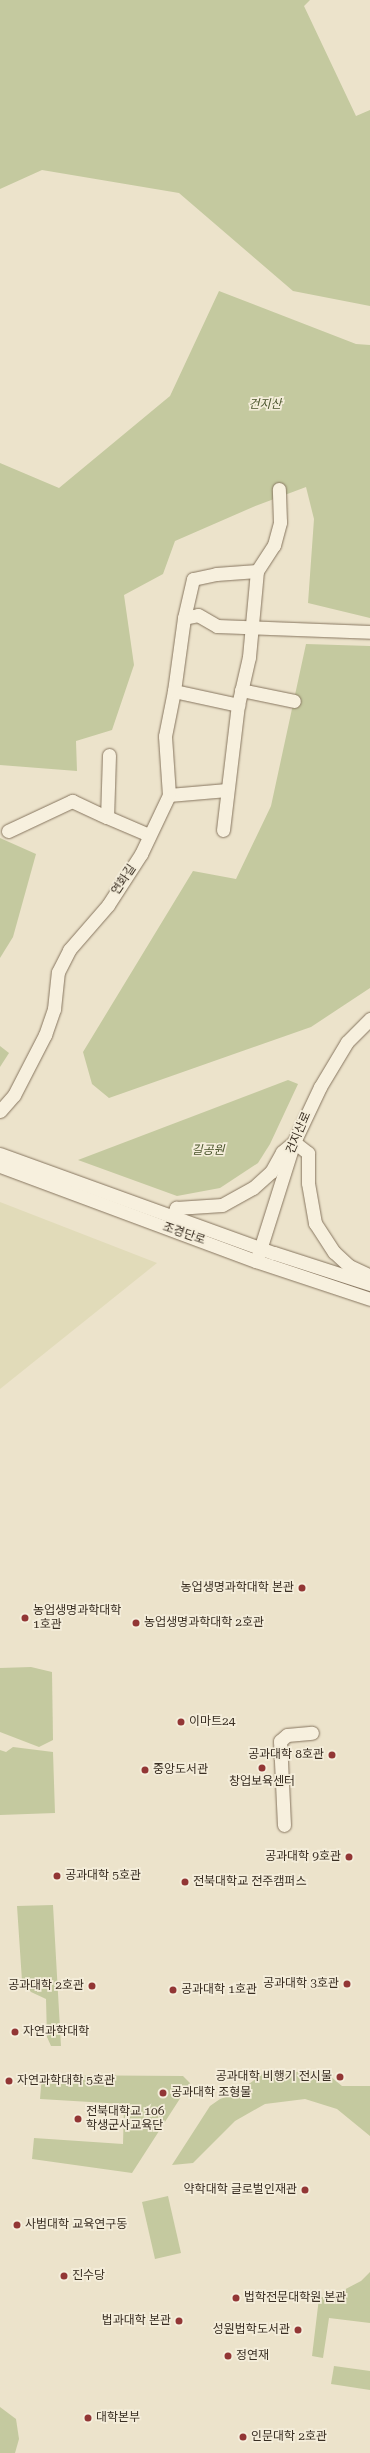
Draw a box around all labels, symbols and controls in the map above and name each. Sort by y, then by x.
park label: 건지산 [248,398,282,412]
street label: 연화길 [109,862,139,898]
street label: 건지산로 [284,1110,314,1156]
park label: 길공원 [191,1144,225,1158]
street label: 조경단로 [161,1220,207,1248]
place label: 농업생명과학대학 본관 [181,1581,294,1595]
marker: 농업생명과학대학 본관 [297,1583,307,1593]
place label: 농업생명과학대학 1호관 [33,1604,121,1632]
marker: 농업생명과학대학 1호관 [20,1613,30,1623]
place label: 농업생명과학대학 2호관 [144,1616,264,1630]
marker: 농업생명과학대학 2호관 [131,1618,141,1628]
place label: 이마트24 [189,1715,236,1729]
marker: 이마트24 [176,1717,186,1727]
place label: 공과대학 8호관 [248,1748,324,1762]
marker: 공과대학 8호관 [327,1750,337,1760]
place label: 중앙도서관 [153,1763,208,1777]
marker: 창업보육센터 [257,1763,267,1773]
marker: 중앙도서관 [140,1765,150,1775]
place label: 창업보육센터 [229,1775,295,1789]
place label: 공과대학 9호관 [265,1850,341,1864]
marker: 공과대학 9호관 [344,1852,354,1862]
place label: 공과대학 5호관 [65,1869,141,1883]
marker: 공과대학 5호관 [52,1871,62,1881]
place label: 전북대학교 전주캠퍼스 [193,1875,306,1889]
marker: 전북대학교 전주캠퍼스 [180,1877,190,1887]
place label: 공과대학 3호관 [263,1977,339,1991]
place label: 공과대학 2호관 [8,1979,84,1993]
marker: 공과대학 3호관 [342,1979,352,1989]
marker: 공과대학 2호관 [87,1981,97,1991]
place label: 공과대학 1호관 [181,1983,257,1997]
marker: 공과대학 1호관 [168,1985,178,1995]
place label: 자연과학대학 [23,2025,89,2039]
marker: 자연과학대학 [10,2027,20,2037]
place label: 공과대학 비행기 전시물 [216,2070,332,2084]
marker: 공과대학 비행기 전시물 [335,2072,345,2082]
place label: 자연과학대학 5호관 [17,2074,115,2088]
marker: 자연과학대학 5호관 [4,2076,14,2086]
place label: 공과대학 조형물 [171,2086,251,2100]
marker: 공과대학 조형물 [158,2088,168,2098]
place label: 전북대학교 106 학생군사교육단 [86,2105,164,2133]
marker: 전북대학교 106 학생군사교육단 [73,2114,83,2124]
place label: 약학대학 글로벌인재관 [184,2183,297,2197]
marker: 약학대학 글로벌인재관 [300,2185,310,2195]
place label: 사범대학 교육연구동 [25,2218,127,2232]
marker: 사범대학 교육연구동 [12,2220,22,2230]
place label: 진수당 [72,2269,105,2283]
marker: 진수당 [59,2271,69,2281]
place label: 법학전문대학원 본관 [244,2291,346,2305]
marker: 법학전문대학원 본관 [231,2293,241,2303]
place label: 법과대학 본관 [102,2314,171,2328]
marker: 법과대학 본관 [174,2316,184,2326]
place label: 성원법학도서관 [213,2323,290,2337]
marker: 성원법학도서관 [293,2325,303,2335]
place label: 정연재 [236,2349,269,2363]
marker: 정연재 [223,2351,233,2361]
place label: 대학본부 [96,2411,140,2425]
marker: 대학본부 [83,2413,93,2423]
place label: 인문대학 2호관 [251,2430,327,2444]
marker: 인문대학 2호관 [238,2432,248,2442]

